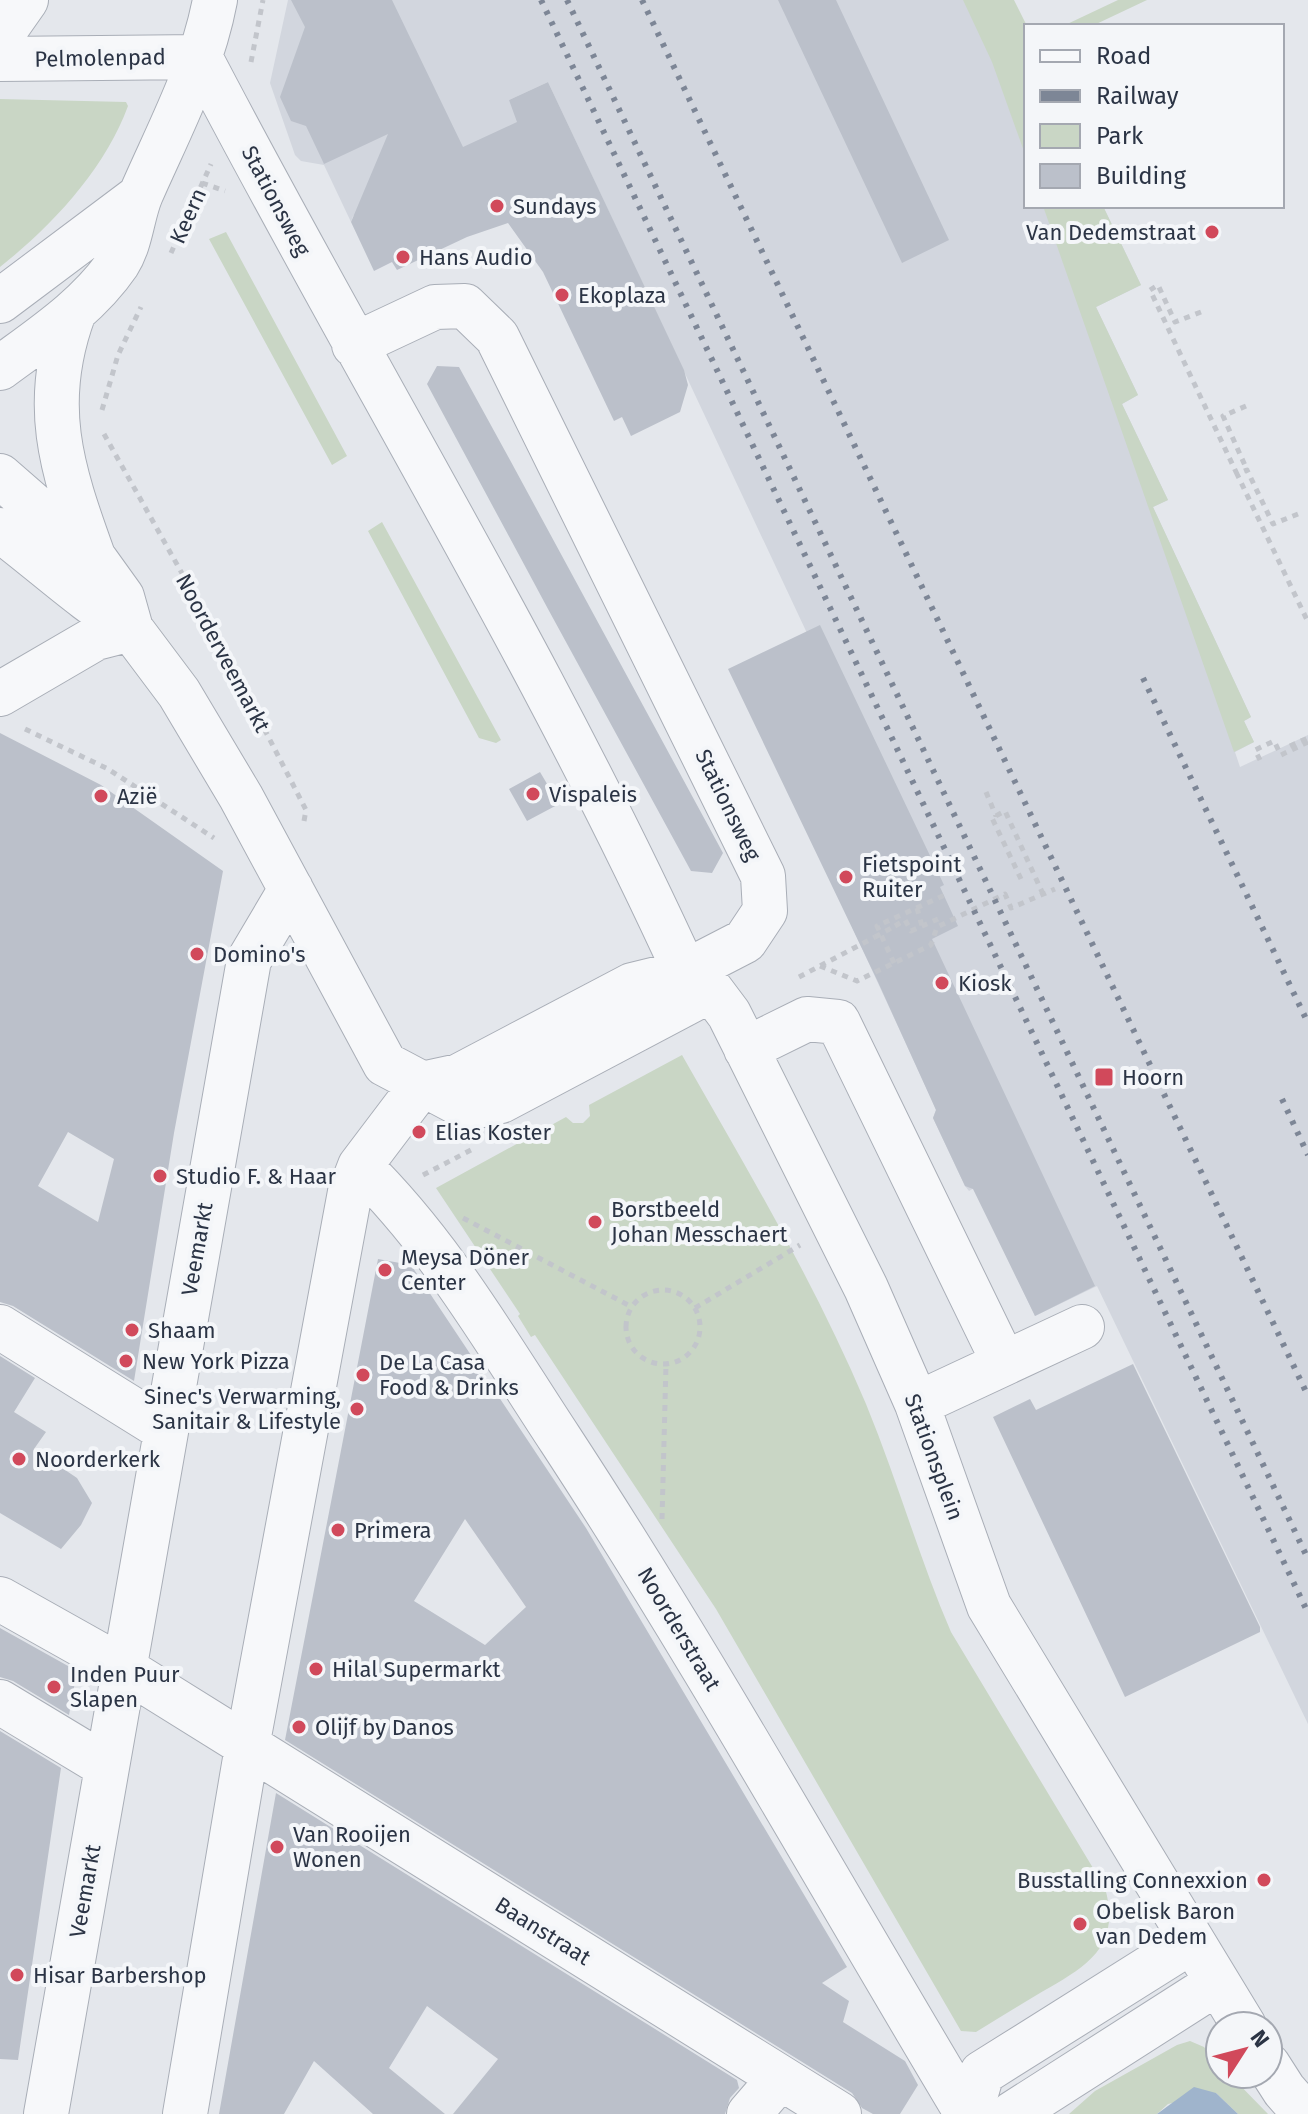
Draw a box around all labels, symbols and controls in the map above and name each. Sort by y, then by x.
legend [1024,24,1284,208]
text: Road [1096,42,1151,70]
street label: Pelmolenpad [34,43,166,73]
text: Railway [1096,82,1179,110]
text: Park [1096,122,1144,150]
street label: Stationsweg [236,141,317,261]
text: Building [1096,162,1186,190]
street label: Keern [164,184,212,248]
place label: Sundays [513,193,596,220]
marker: Sundays [488,197,506,215]
place label: Van Dedemstraat [1026,219,1196,246]
marker: Van Dedemstraat [1203,223,1221,241]
place label: Hans Audio [419,244,533,271]
marker: Hans Audio [394,248,412,266]
place label: Ekoplaza [578,282,666,309]
marker: Ekoplaza [553,286,571,304]
street label: Noorderveemarkt [170,569,276,737]
street label: Stationsweg [689,745,767,866]
place label: Vispaleis [549,781,637,808]
place label: Azië [117,783,157,810]
marker: Vispaleis [524,785,542,803]
marker: Azië [92,787,110,805]
place label: Fietspoint Ruiter [862,851,961,903]
marker: Fietspoint Ruiter [837,868,855,886]
place label: Domino's [213,941,305,968]
marker: Domino's [188,945,206,963]
place label: Kiosk [958,970,1012,997]
marker: Kiosk [933,974,951,992]
place label: Hoorn [1122,1064,1184,1091]
marker: Hoorn [1093,1066,1115,1088]
place label: Elias Koster [435,1119,551,1146]
marker: Elias Koster [410,1123,428,1141]
place label: Studio F. & Haar [176,1163,337,1190]
marker: Studio F. & Haar [151,1167,169,1185]
place label: Borstbeeld Johan Messchaert [611,1196,787,1248]
street label: Veemarkt [176,1200,218,1298]
marker: Borstbeeld Johan Messchaert [586,1213,604,1231]
place label: Meysa Döner Center [401,1244,529,1296]
marker: Meysa Döner Center [376,1261,394,1279]
place label: Shaam [148,1317,216,1344]
marker: Shaam [123,1321,141,1339]
place label: New York Pizza [142,1348,290,1375]
place label: De La Casa Food & Drinks [379,1349,519,1401]
marker: New York Pizza [117,1352,135,1370]
marker: De La Casa Food & Drinks [354,1366,372,1384]
place label: Sinec's Verwarming, Sanitair & Lifestyle [144,1383,341,1435]
street label: Stationsplein [899,1390,969,1524]
marker: Sinec's Verwarming, Sanitair & Lifestyle [348,1400,366,1418]
place label: Noorderkerk [35,1446,161,1473]
marker: Noorderkerk [10,1450,28,1468]
place label: Primera [354,1517,432,1544]
marker: Primera [329,1521,347,1539]
street label: Noorderstraat [631,1562,727,1696]
place label: Hilal Supermarkt [332,1656,500,1683]
marker: Hilal Supermarkt [307,1660,325,1678]
place label: Inden Puur Slapen [70,1661,180,1713]
marker: Inden Puur Slapen [45,1678,63,1696]
place label: Olijf by Danos [315,1714,454,1741]
marker: Olijf by Danos [290,1718,308,1736]
place label: Van Rooijen Wonen [293,1821,411,1873]
marker: Van Rooijen Wonen [268,1838,286,1856]
street label: Veemarkt [64,1842,106,1940]
place label: Busstalling Connexxion [1017,1867,1248,1894]
marker: Busstalling Connexxion [1255,1871,1273,1889]
street label: Baanstraat [490,1891,596,1971]
place label: Obelisk Baron van Dedem [1096,1898,1235,1950]
marker: Obelisk Baron van Dedem [1071,1915,1089,1933]
place label: Hisar Barbershop [33,1962,207,1989]
marker: Hisar Barbershop [8,1966,26,1984]
north arrow [1204,2010,1284,2090]
text: N [1245,2025,1275,2052]

